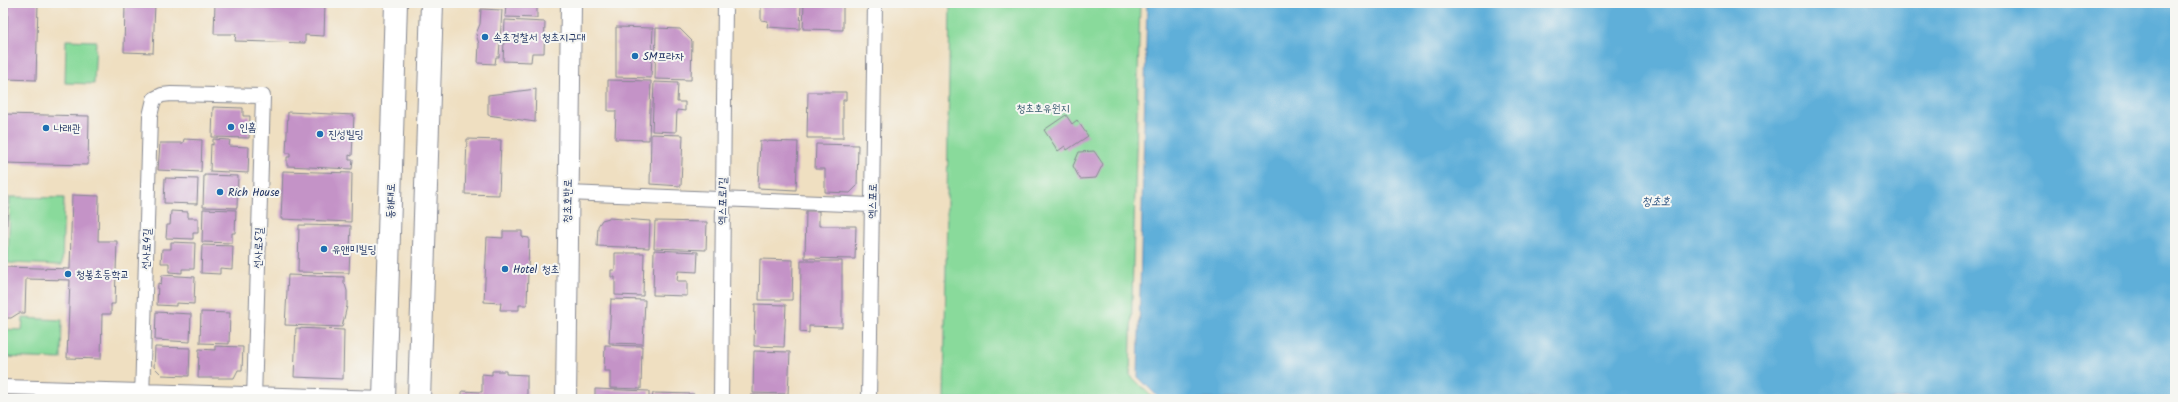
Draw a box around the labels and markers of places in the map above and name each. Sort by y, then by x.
place label: 속초경찰서 청초지구대 [493,29,586,47]
marker: 속초경찰서 청초지구대 [480,32,490,42]
place label: SM프라자 [643,48,684,66]
marker: SM프라자 [630,51,640,61]
place label: 인홈 [239,119,257,137]
place label: 나래관 [54,120,81,138]
marker: 인홈 [226,122,236,132]
marker: 나래관 [41,123,51,133]
place label: 진성빌딩 [328,126,363,144]
marker: 진성빌딩 [315,129,325,139]
place label: Rich House [228,184,280,202]
marker: Rich House [215,187,225,197]
place label: 유앤미빌딩 [332,241,376,259]
marker: 유앤미빌딩 [319,244,329,254]
place label: Hotel 청초 [513,261,560,279]
marker: Hotel 청초 [500,264,510,274]
place label: 청봉초등학교 [76,266,129,284]
marker: 청봉초등학교 [63,269,73,279]

